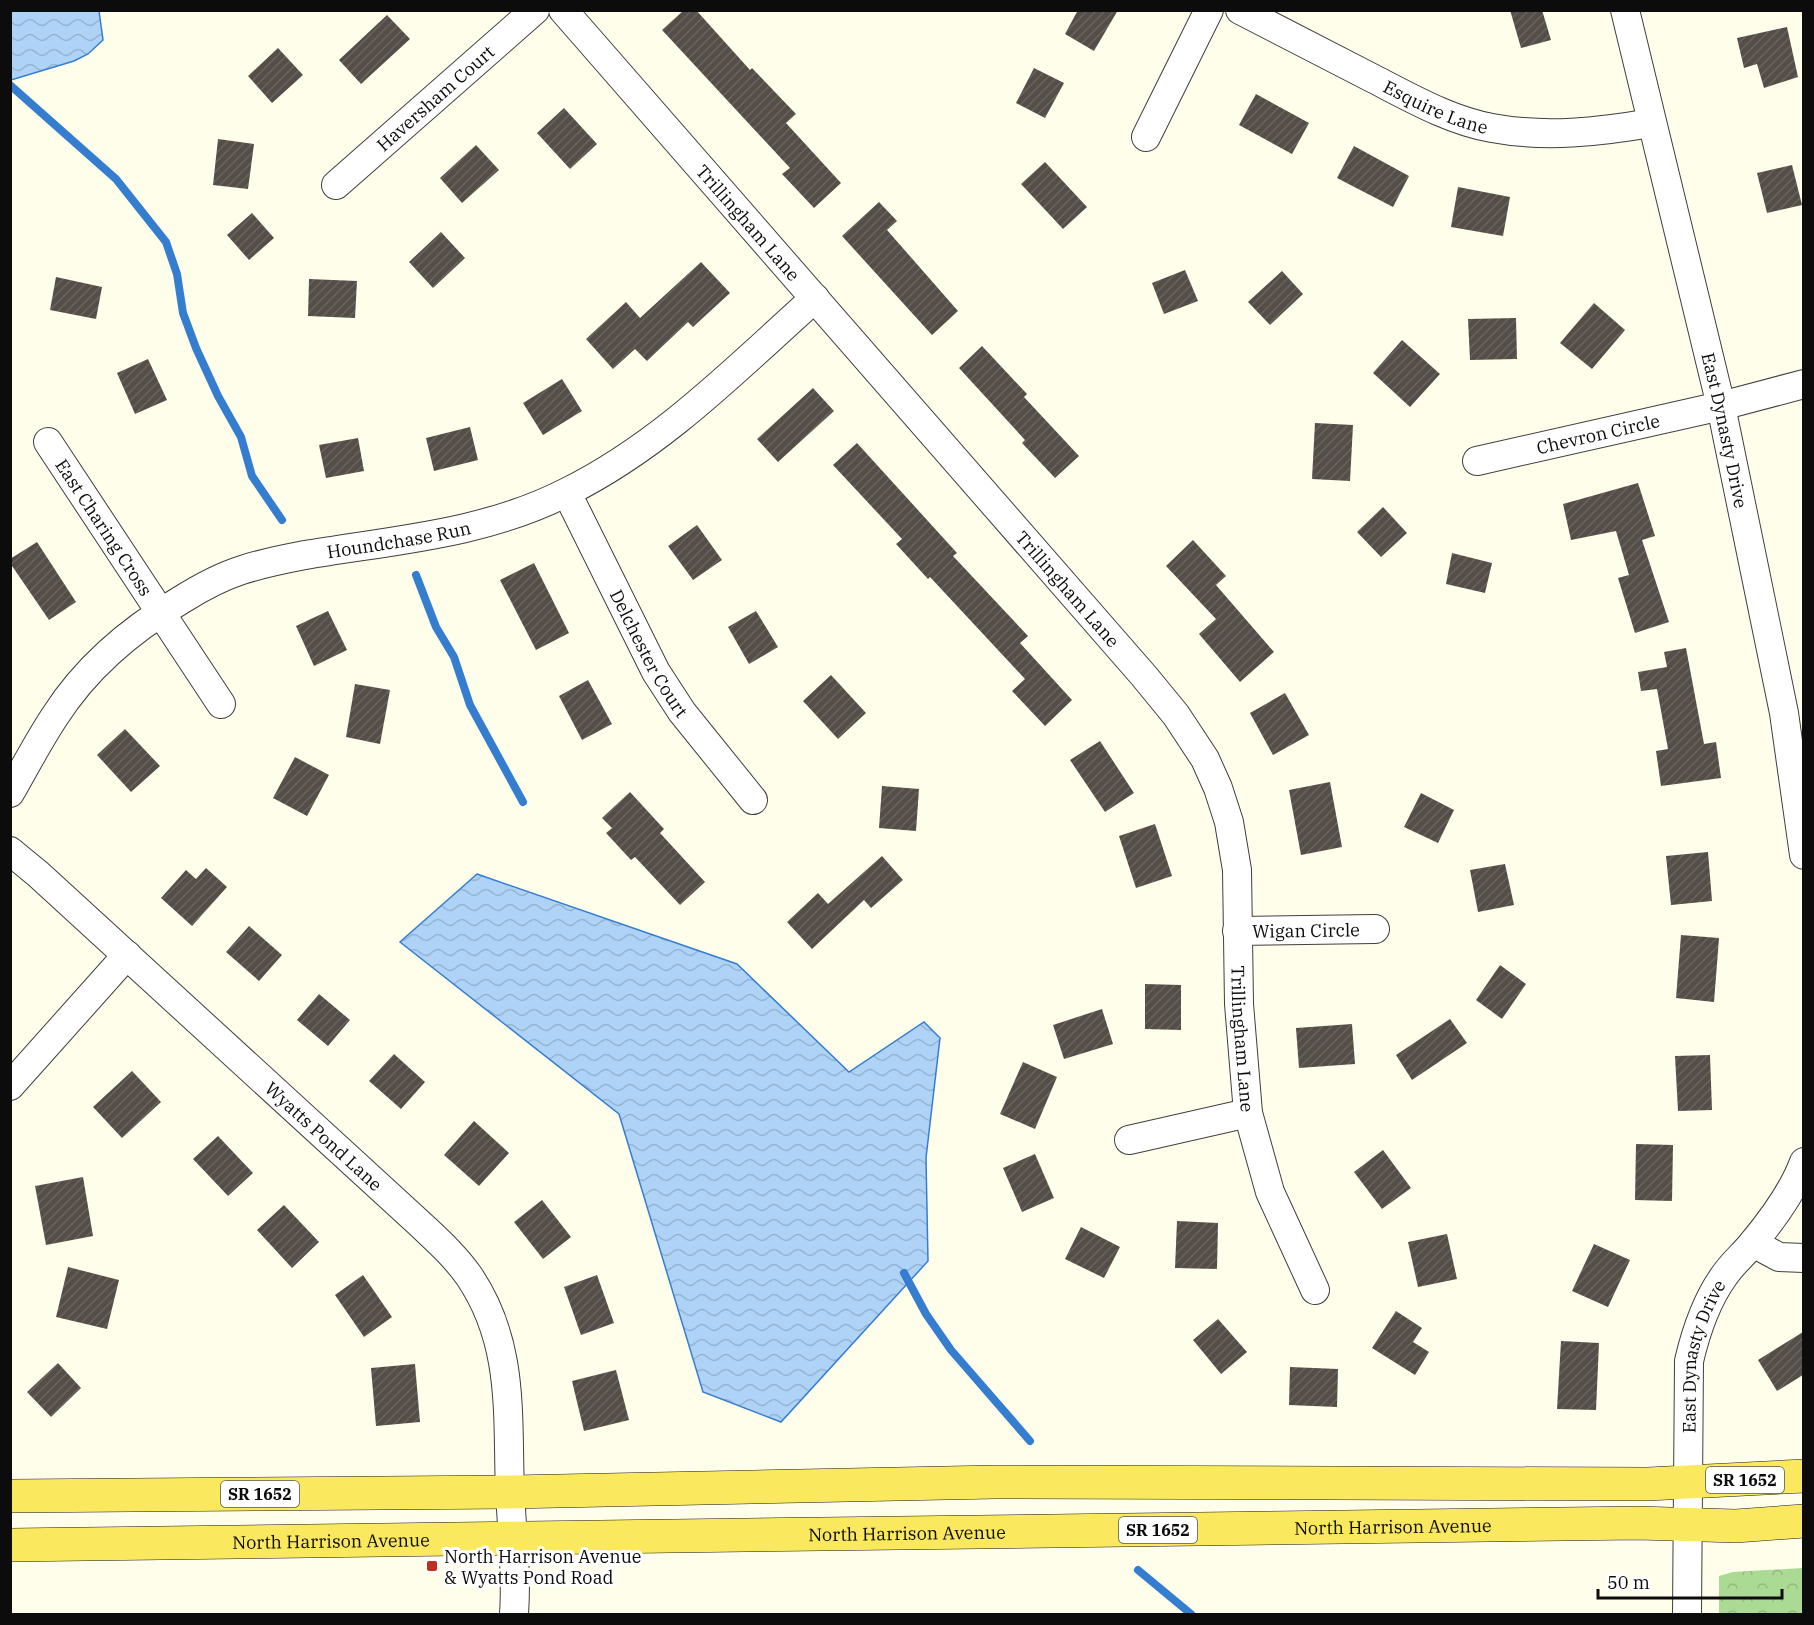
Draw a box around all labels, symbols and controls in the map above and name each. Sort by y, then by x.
street label: Haversham Court [371,40,499,156]
street label: Esquire Lane [1380,75,1490,139]
street label: Trillingham Lane [691,160,805,285]
street label: East Dynasty Drive [1697,350,1753,510]
street label: Chevron Circle [1534,409,1662,459]
street label: East Charing Cross [51,454,158,600]
street label: Houndchase Run [325,516,473,563]
street label: Trillingham Lane [1011,526,1125,652]
street label: Delchester Court [605,585,693,722]
street label: Wigan Circle [1252,918,1360,942]
street label: Trillingham Lane [1227,965,1259,1113]
street label: Wyatts Pond Lane [260,1076,387,1196]
street label: East Dynasty Drive [1677,1275,1730,1433]
road number: SR 1652 [1706,1467,1784,1493]
road number: SR 1652 [221,1481,299,1507]
street label: North Harrison Avenue [1294,1513,1492,1539]
road number: SR 1652 [1119,1517,1197,1543]
street label: North Harrison Avenue [808,1520,1006,1546]
street label: North Harrison Avenue [232,1528,430,1553]
place label: North Harrison Avenue & Wyatts Pond Road [444,1545,641,1589]
marker: North Harrison Avenue & Wyatts Pond Road [425,1559,439,1573]
scale bar [1598,1562,1782,1600]
text: 50 m [1607,1571,1650,1594]

